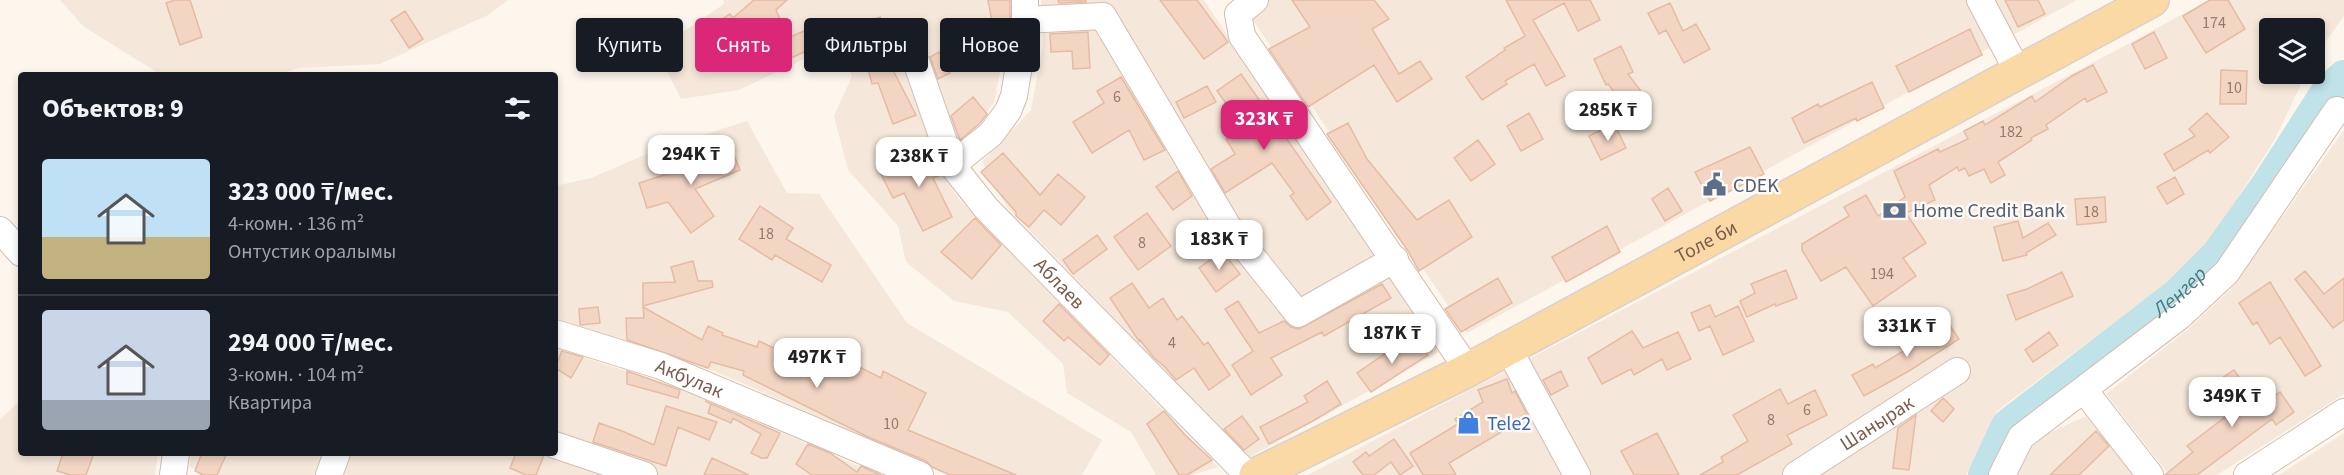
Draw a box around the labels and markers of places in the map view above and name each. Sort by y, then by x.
pin: 285K ₸ [1559,91,1657,142]
pin: 323K ₸ [1215,100,1313,151]
pin: 294K ₸ [642,135,740,186]
pin: 238K ₸ [870,137,968,188]
public building icon: CDEK [1702,172,1728,198]
place label: CDEK [1733,172,1779,200]
bank icon: Home Credit Bank [1882,197,1908,223]
place label: Home Credit Bank [1913,197,2065,225]
pin: 183K ₸ [1170,220,1268,271]
pin: 331K ₸ [1858,307,1956,358]
pin: 187K ₸ [1343,314,1441,365]
pin: 497K ₸ [768,338,866,389]
pin: 349K ₸ [2183,377,2281,428]
shop icon: Tele2 [1456,410,1482,436]
place label: Tele2 [1487,410,1531,438]

